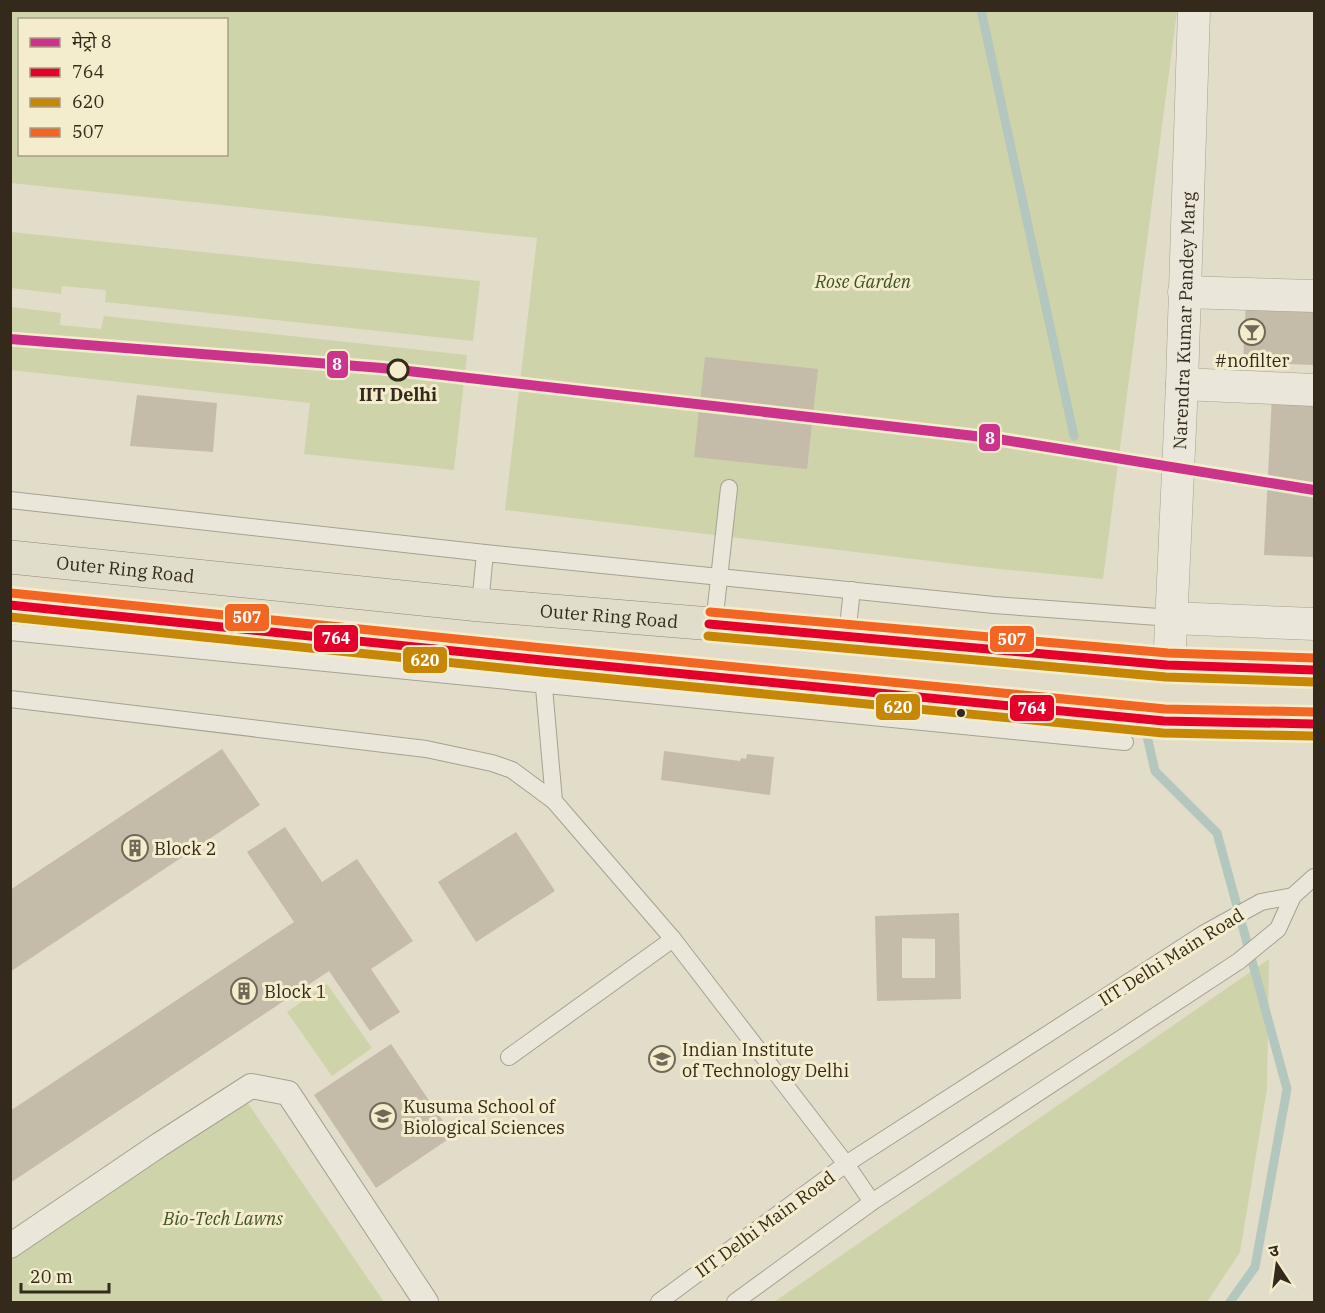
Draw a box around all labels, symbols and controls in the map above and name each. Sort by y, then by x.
legend [18,18,228,156]
text: मेट्रो 8 [72,30,111,53]
text: 764 [72,60,104,83]
text: 620 [72,90,104,113]
text: 507 [72,120,104,143]
street label: Narendra Kumar Pandey Marg [1168,191,1200,450]
park label: Rose Garden [814,270,912,293]
bar icon: #nofilter [1237,317,1267,347]
place label: #nofilter [1215,349,1289,372]
line badge: 8 [326,350,349,379]
text: 8 [332,354,342,374]
marker: IIT Delhi [387,359,409,381]
place label: IIT Delhi [359,383,437,406]
line badge: 8 [978,423,1001,452]
text: 8 [985,428,995,448]
street label: Outer Ring Road [55,550,195,587]
street label: Outer Ring Road [539,598,679,633]
line badge: 507 [224,603,270,632]
text: 507 [233,607,261,627]
line badge: 764 [313,624,359,653]
line badge: 507 [989,625,1035,653]
text: 764 [322,628,351,648]
text: 507 [998,629,1026,649]
line badge: 620 [402,646,448,674]
text: 620 [411,650,440,670]
line badge: 620 [875,693,921,721]
line badge: 764 [1009,694,1055,722]
text: 620 [884,697,913,717]
text: 764 [1018,698,1047,718]
unlabelled marker [955,707,967,719]
building icon: Block 2 [120,833,150,863]
place label: Block 2 [154,837,217,860]
street label: IIT Delhi Main Road [1094,903,1248,1011]
building icon: Block 1 [229,976,259,1006]
place label: Block 1 [264,980,327,1003]
place label: Indian Institute of Technology Delhi [682,1038,849,1082]
school or university icon: Indian Institute of Technology Delhi [647,1044,677,1074]
place label: Kusuma School of Biological Sciences [403,1095,565,1139]
school or university icon: Kusuma School of Biological Sciences [368,1101,398,1131]
street label: IIT Delhi Main Road [691,1166,839,1282]
park label: Bio-Tech Lawns [162,1207,283,1230]
north arrow [1247,1235,1307,1295]
text: उ [1267,1239,1281,1261]
scale bar [21,1256,110,1294]
text: 20 m [30,1265,73,1288]

